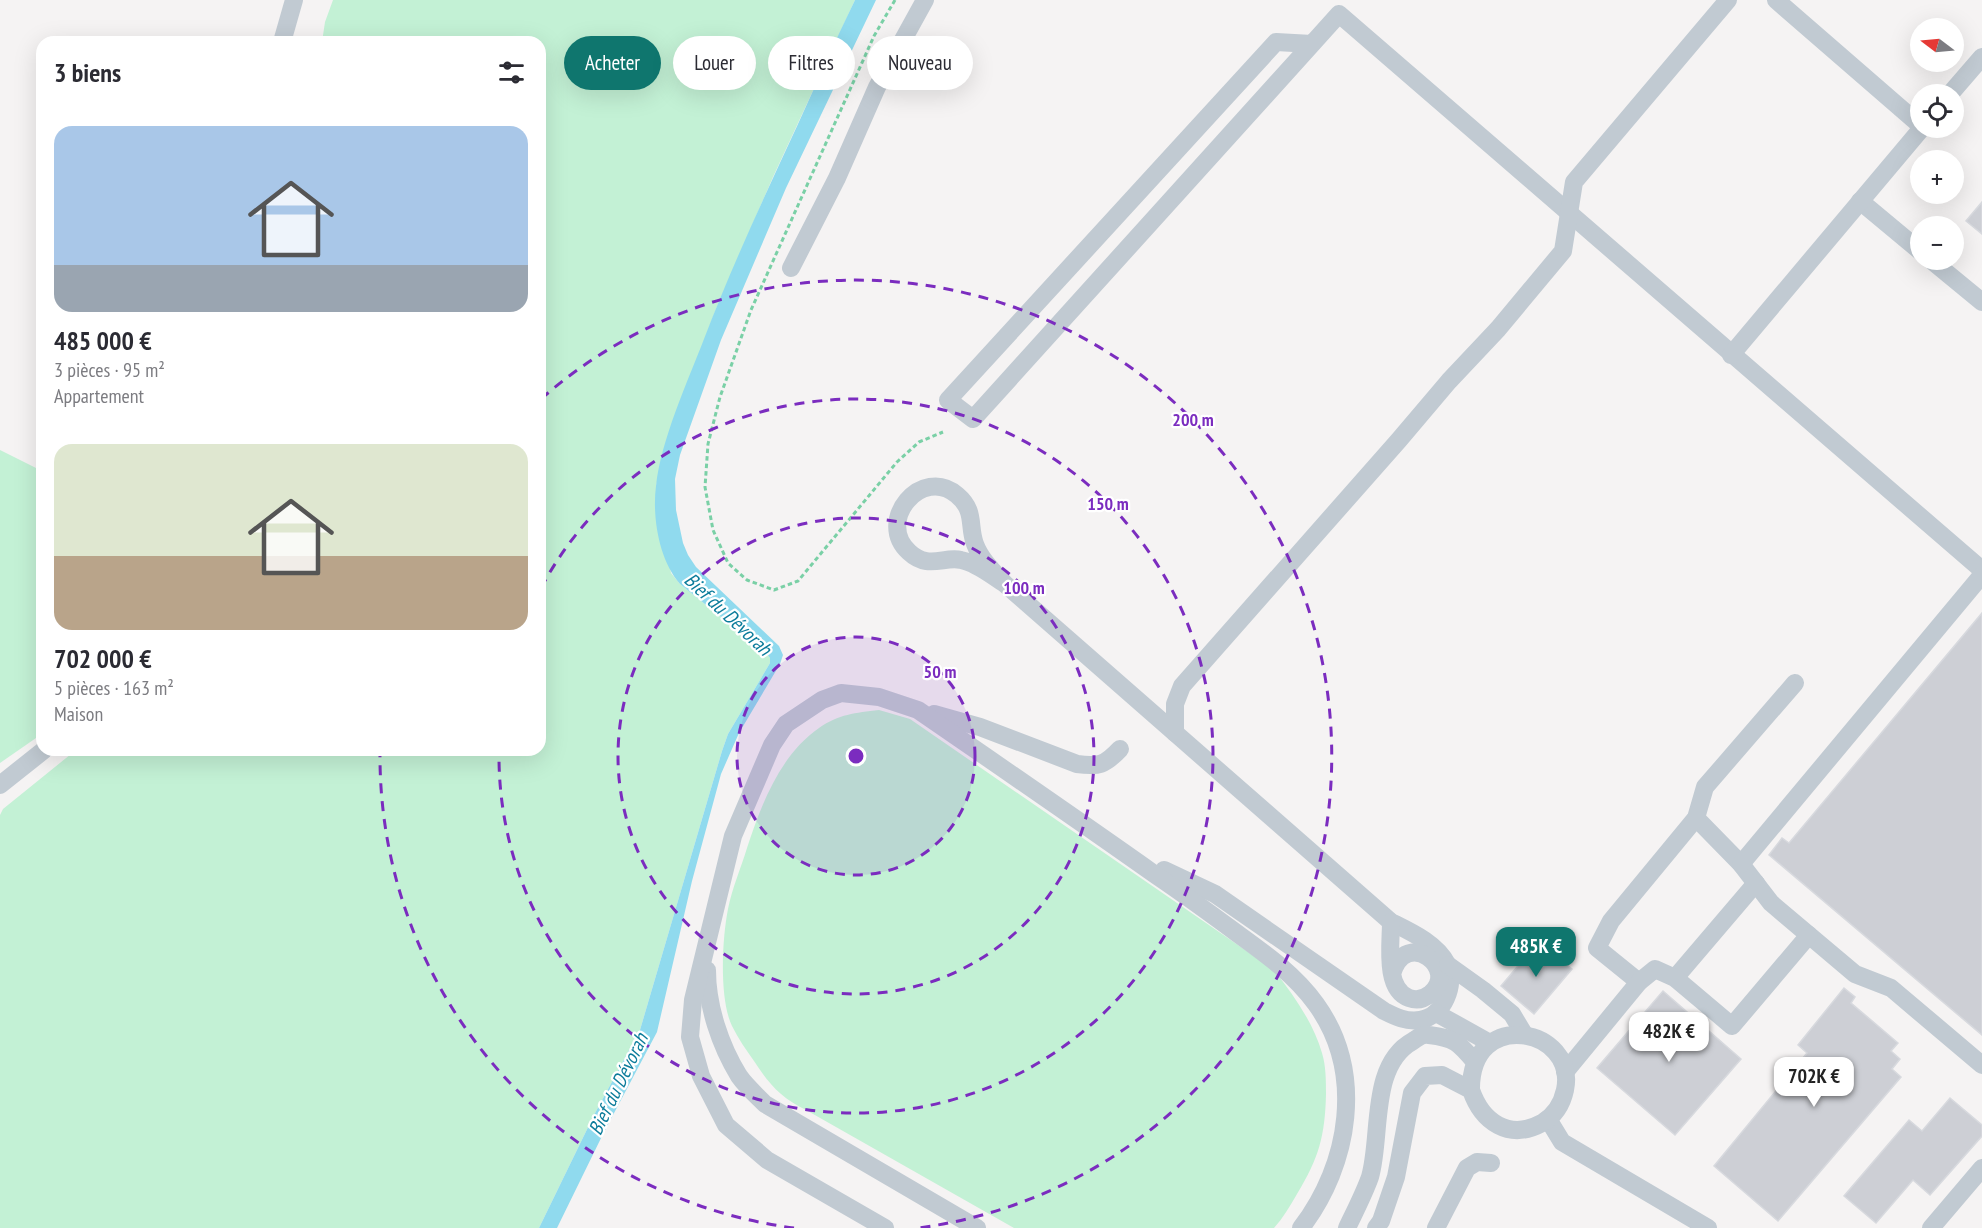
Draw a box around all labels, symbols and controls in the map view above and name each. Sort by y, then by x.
north arrow [1910,18,1964,72]
map controls [1910,18,1964,270]
chip: Acheter [564,36,661,90]
chip: Louer [673,36,756,90]
chip: Filtres [768,36,855,90]
chip: Nouveau [867,36,973,90]
text: 3 biens [54,56,121,89]
icon: filters [495,56,528,89]
button: locate [1910,84,1964,138]
button: + [1910,150,1964,204]
icon: home [237,165,345,273]
button: − [1910,216,1964,270]
text: 485 000 € [54,324,152,357]
text: 3 pièces · 95 m² [54,357,165,383]
text: Appartement [54,383,144,409]
text: 200 m [1172,408,1214,431]
icon: home [237,483,345,591]
text: 150 m [1087,492,1129,515]
water label: Bief du Dévorah [679,567,778,662]
text: 100 m [1003,576,1045,599]
text: 702 000 € [54,642,152,675]
text: 50 m [924,660,956,683]
text: 5 pièces · 163 m² [54,675,174,701]
text: Maison [54,701,103,727]
centre of rings [846,746,866,766]
pin: 485K € [1487,927,1585,978]
text: 485K € [1510,933,1562,959]
pin: 482K € [1620,1012,1718,1063]
text: 482K € [1643,1018,1695,1044]
water label: Bief du Dévorah [582,1028,654,1139]
pin: 702K € [1765,1057,1863,1108]
text: 702K € [1788,1063,1840,1089]

